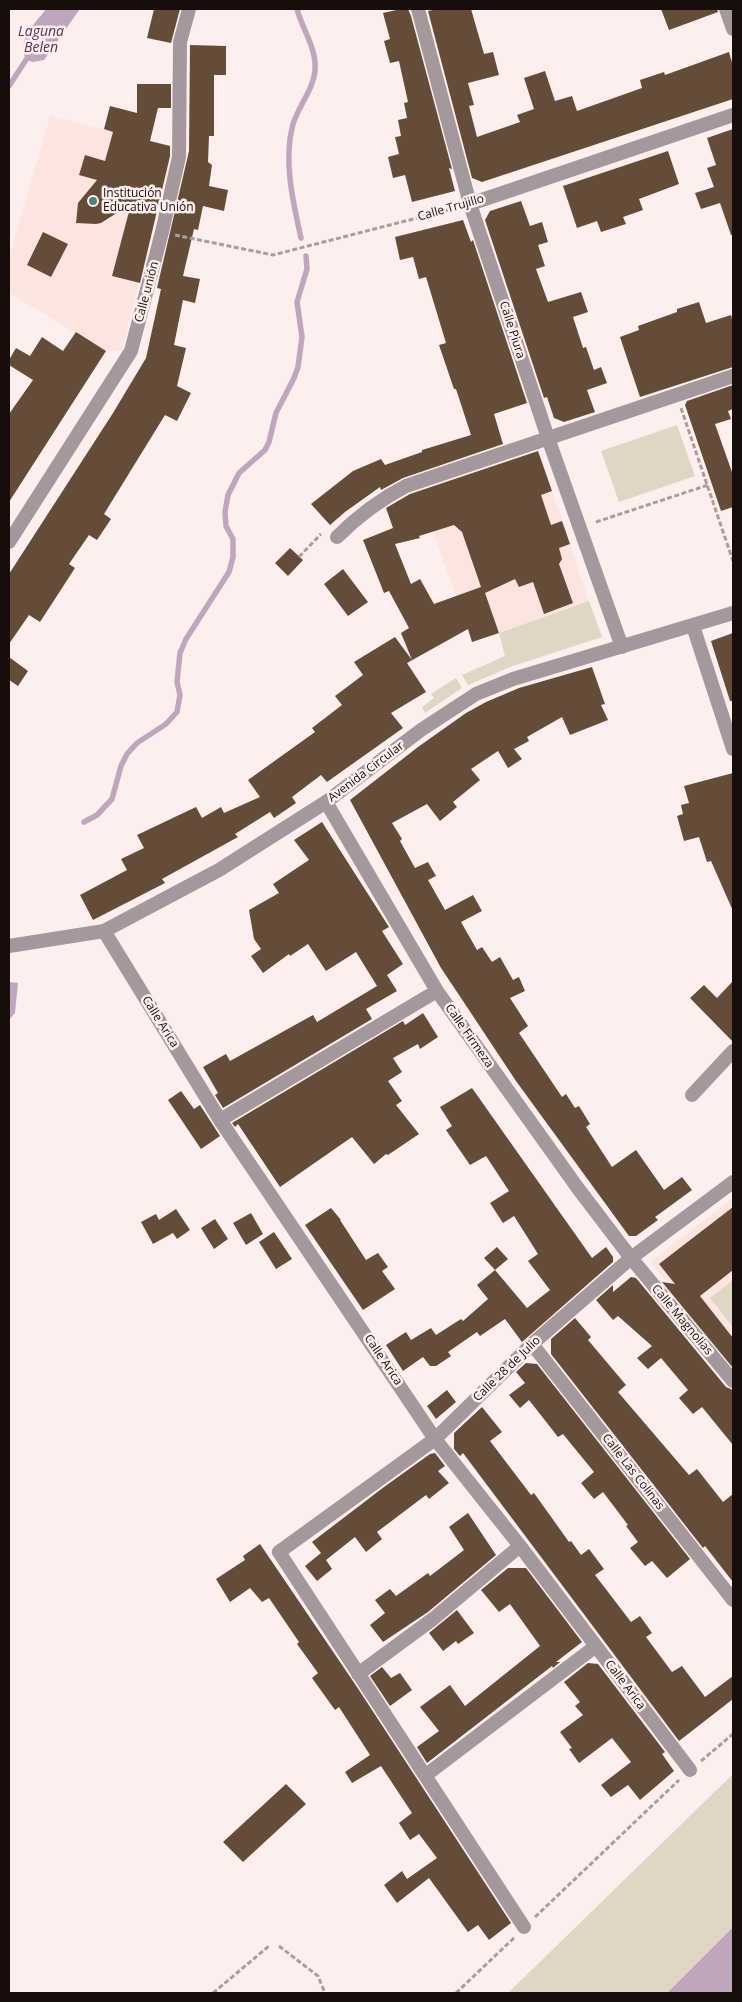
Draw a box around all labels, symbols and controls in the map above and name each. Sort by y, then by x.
water label: Laguna Belen [18,24,64,56]
place label: Institución Educativa Unión [103,187,194,215]
street label: Calle Trujillo [416,192,486,224]
marker: Institución Educativa Unión [87,195,99,207]
street label: Calle unión [132,260,162,324]
street label: Calle Piura [496,300,528,360]
street label: Avenida Circular [325,739,407,805]
street label: Calle Arica [139,994,181,1050]
street label: Calle Firmeza [442,1001,496,1071]
street label: Calle Magnolias [648,1282,716,1358]
street label: Calle Arica [361,1332,405,1388]
street label: Calle 28 de Julio [470,1333,544,1405]
street label: Calle Las Colinas [599,1431,667,1513]
street label: Calle Arica [602,1657,648,1713]

